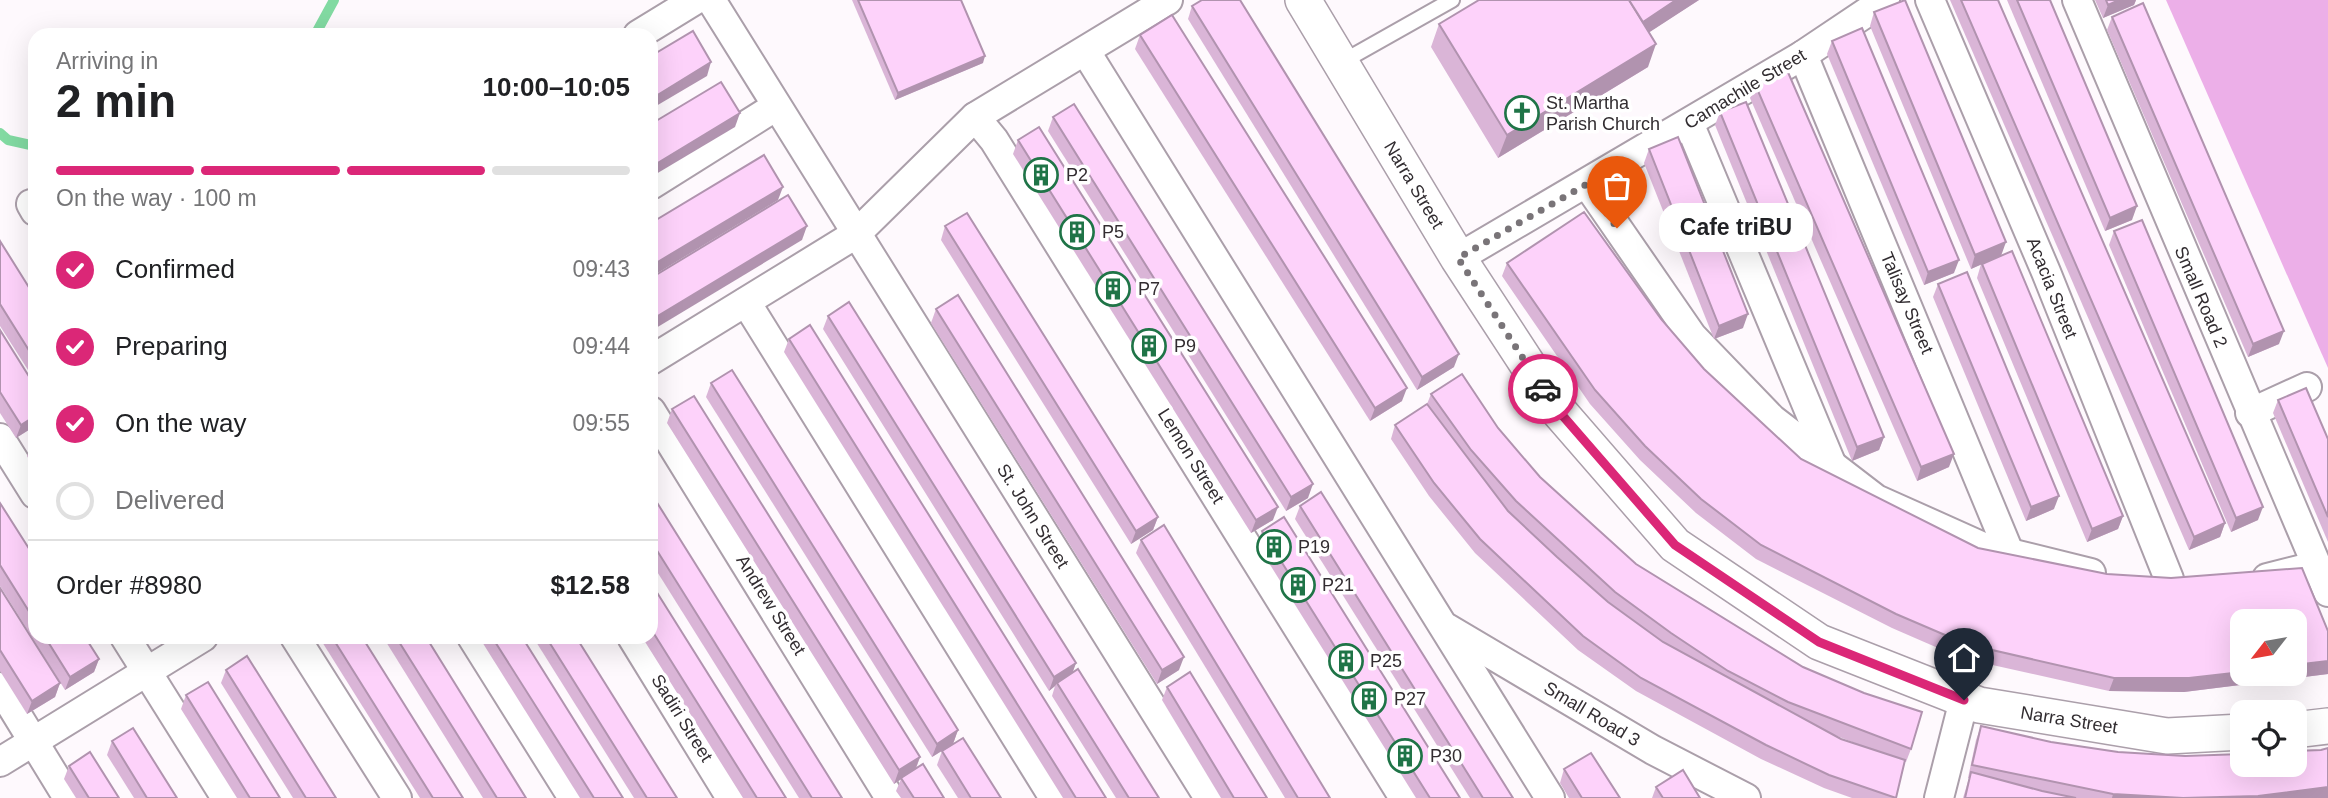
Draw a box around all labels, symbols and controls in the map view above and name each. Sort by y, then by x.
street label: Camachile Street [1681,45,1809,133]
text: Arriving in [56,48,158,74]
text: 10:00–10:05 [483,72,630,102]
text: 2 min [56,75,176,127]
place label: St. Martha Parish Church [1546,93,1660,134]
church icon: St. Martha Parish Church [1503,94,1541,132]
street label: Narra Street [1380,138,1448,232]
building icon: P2 [1022,156,1060,194]
pin [1587,156,1647,228]
place label: P2 [1066,165,1088,185]
icon: bag [1598,167,1636,205]
text: On the way · 100 m [56,185,257,211]
callout: Cafe triBU [1659,204,1813,252]
building icon: P5 [1058,213,1096,251]
text: Cafe triBU [1680,214,1792,240]
place label: P5 [1102,222,1124,242]
street label: Acacia Street [2023,235,2081,341]
street label: Small Road 2 [2171,243,2231,351]
street label: Talisay Street [1877,249,1937,357]
icon: check [56,251,94,289]
text: Confirmed [115,254,235,284]
text: 09:43 [572,256,630,282]
building icon: P7 [1094,270,1132,308]
place label: P7 [1138,279,1160,299]
building icon: P9 [1130,327,1168,365]
icon: check [56,328,94,366]
text: Preparing [115,331,228,361]
text: 09:44 [572,333,630,359]
place label: P9 [1174,336,1196,356]
courier [1508,354,1578,424]
icon: car [1524,370,1562,408]
icon: check [56,405,94,443]
street label: Lemon Street [1154,405,1228,507]
text: On the way [115,408,247,438]
text: 09:55 [572,410,630,436]
street label: St. John Street [993,460,1073,572]
text: Delivered [115,485,225,515]
building icon: P19 [1255,528,1293,566]
place label: P19 [1298,537,1330,557]
street label: Andrew Street [732,551,810,659]
building icon: P21 [1279,566,1317,604]
text: Order #8980 [56,570,202,600]
text: $12.58 [550,570,630,600]
place label: P21 [1322,575,1354,595]
north arrow [2230,609,2306,686]
map controls [2230,609,2307,777]
pin [1934,628,1994,700]
icon: home [1945,639,1983,677]
building icon: P25 [1327,642,1365,680]
place label: P25 [1370,651,1402,671]
street label: Sadiri Street [647,671,717,765]
street label: Small Road 3 [1541,678,1643,750]
building icon: P27 [1350,680,1388,718]
place label: P27 [1394,689,1426,709]
button: locate [2230,700,2307,777]
street label: Narra Street [2019,702,2119,738]
building icon: P30 [1386,737,1424,775]
place label: P30 [1430,746,1462,766]

